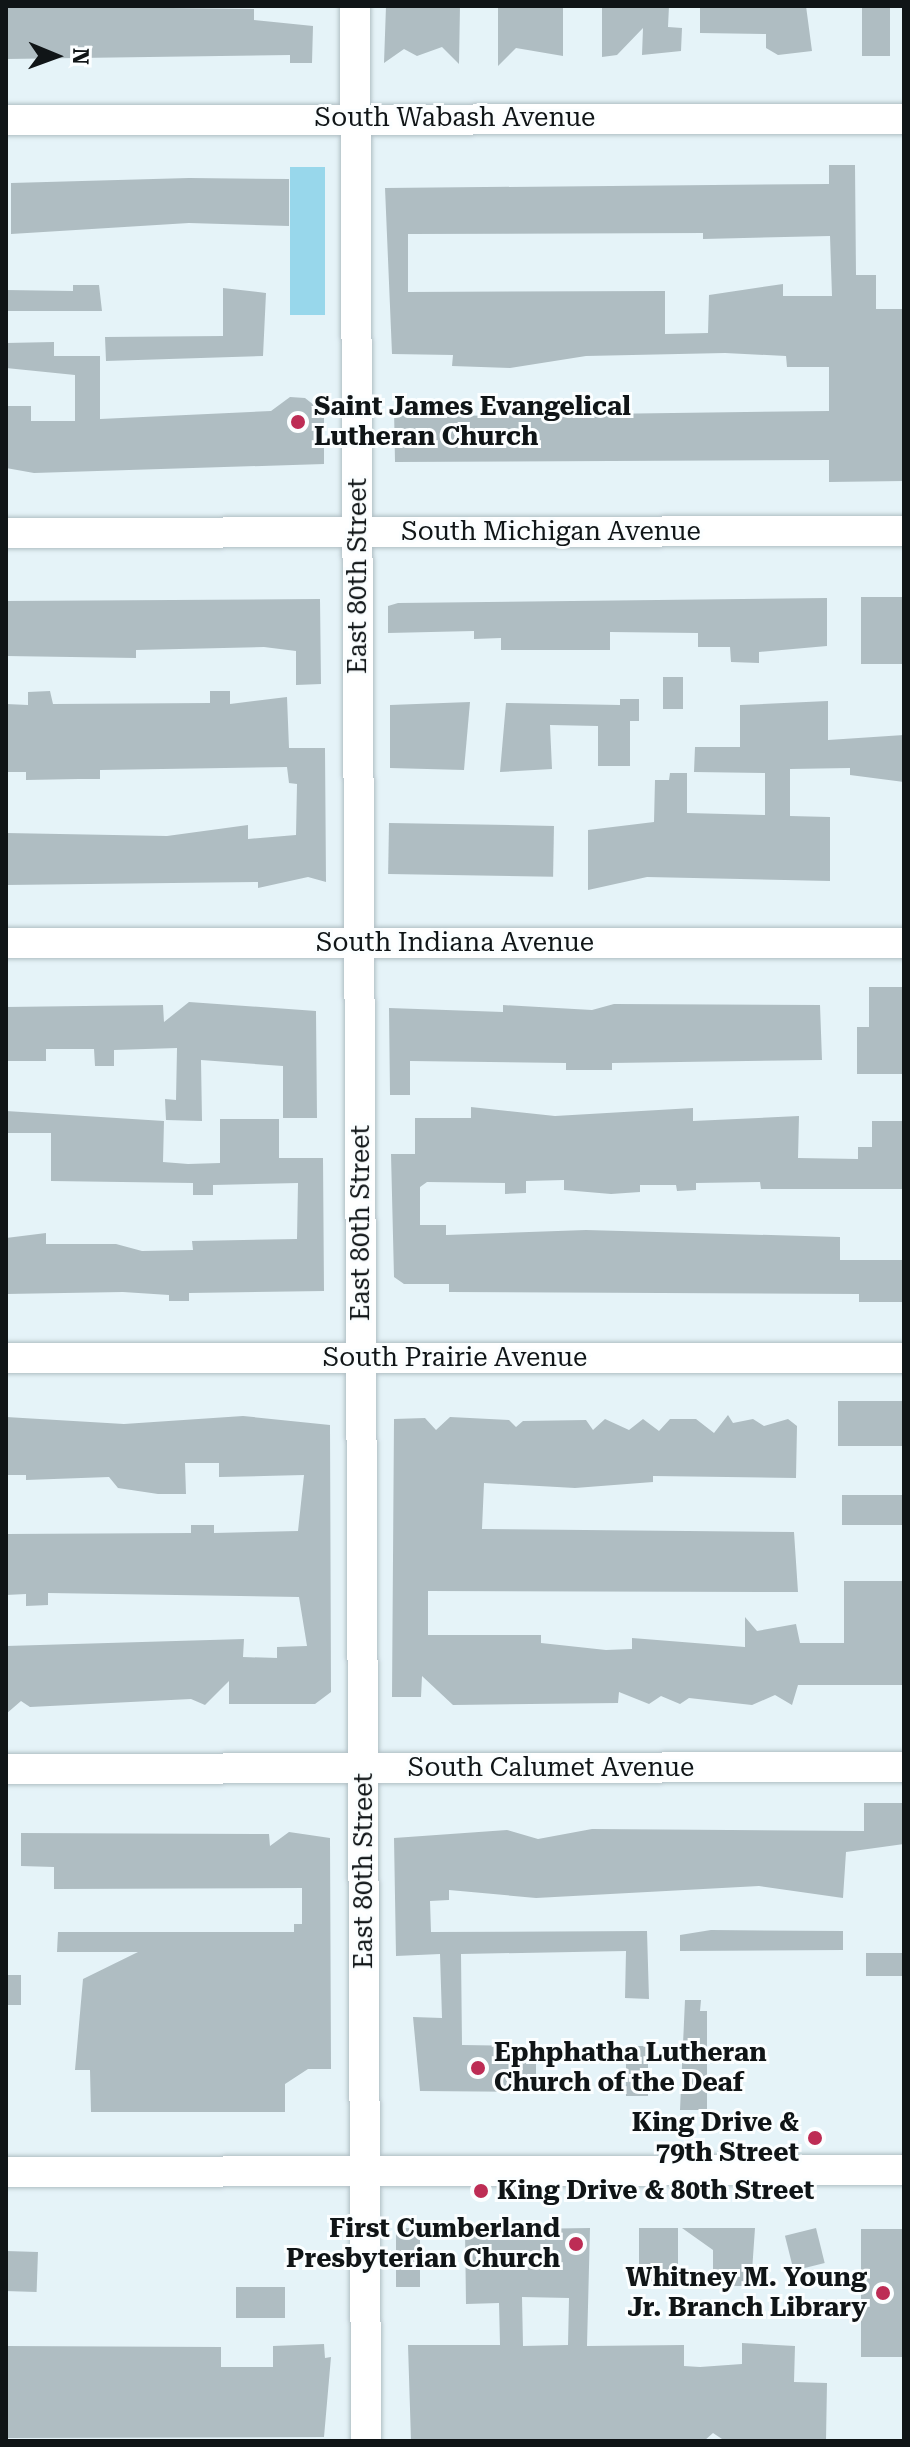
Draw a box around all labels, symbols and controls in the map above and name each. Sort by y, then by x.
north arrow [16,16,96,96]
text: N [68,48,93,65]
street label: South Wabash Avenue [315,102,595,134]
place label: Saint James Evangelical Lutheran Church [314,391,631,452]
marker: Saint James Evangelical Lutheran Church [289,413,307,431]
street label: East 80th Street [342,478,374,674]
street label: South Michigan Avenue [401,516,701,548]
street label: South Indiana Avenue [316,927,594,959]
street label: East 80th Street [345,1125,377,1321]
street label: South Prairie Avenue [323,1342,587,1374]
street label: South Calumet Avenue [408,1752,694,1784]
street label: East 80th Street [348,1773,380,1969]
place label: Ephphatha Lutheran Church of the Deaf [494,2037,767,2098]
marker: Ephphatha Lutheran Church of the Deaf [469,2059,487,2077]
place label: King Drive & 79th Street [632,2107,799,2168]
marker: King Drive & 79th Street [806,2129,824,2147]
place label: King Drive & 80th Street [497,2175,814,2207]
marker: King Drive & 80th Street [472,2182,490,2200]
place label: First Cumberland Presbyterian Church [286,2213,560,2274]
marker: First Cumberland Presbyterian Church [567,2235,585,2253]
place label: Whitney M. Young Jr. Branch Library [626,2262,867,2324]
marker: Whitney M. Young Jr. Branch Library [874,2284,892,2302]

